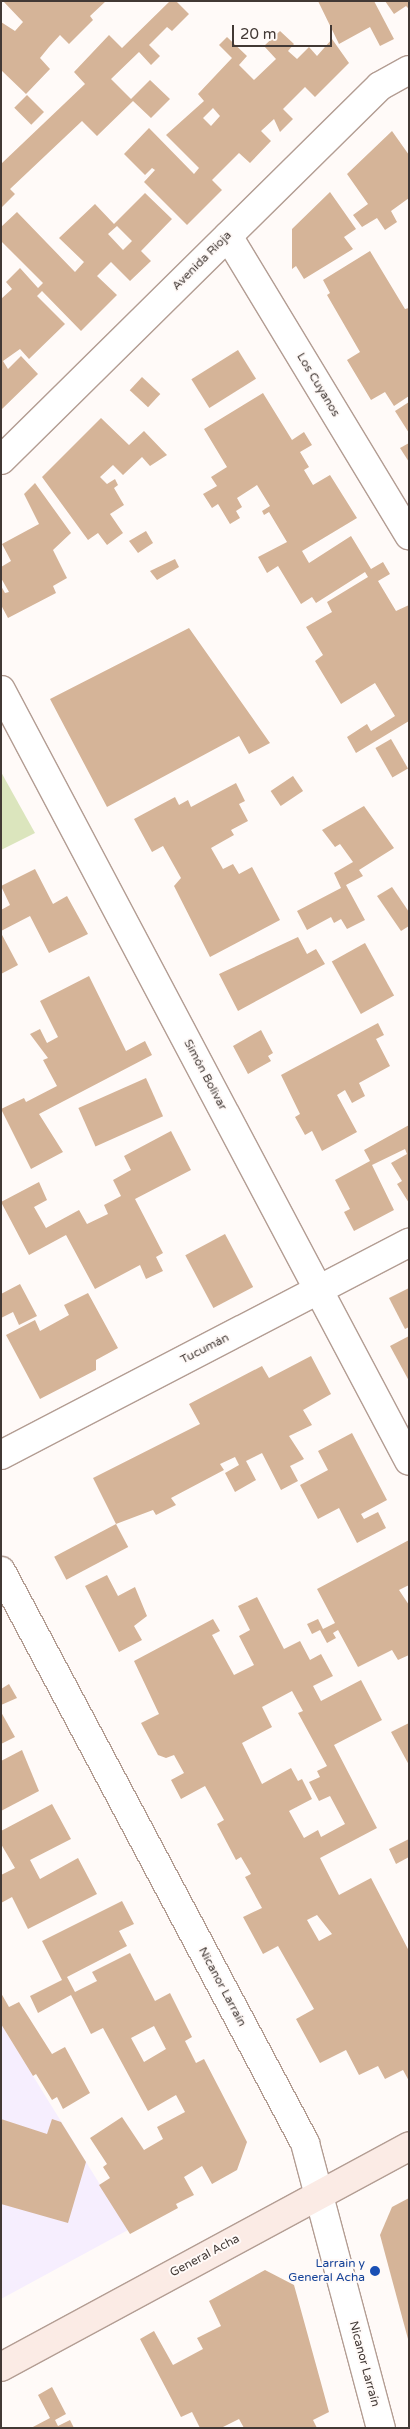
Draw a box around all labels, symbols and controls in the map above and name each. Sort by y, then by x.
scale bar [235,15,335,47]
text: 20 m [240,25,277,43]
street label: Avenida Rioja [169,228,235,294]
street label: Los Cuyanos [293,350,343,420]
street label: Simón Bolivar [180,1037,230,1113]
street label: Tucumán [178,1331,232,1367]
street label: Nicanor Larraín [195,1945,249,2029]
street label: General Acha [168,2232,242,2280]
place label: Larrain y General Acha [288,2257,365,2285]
marker: Larrain y General Acha [369,2265,381,2277]
street label: Nicanor Larraín [346,2320,382,2408]

